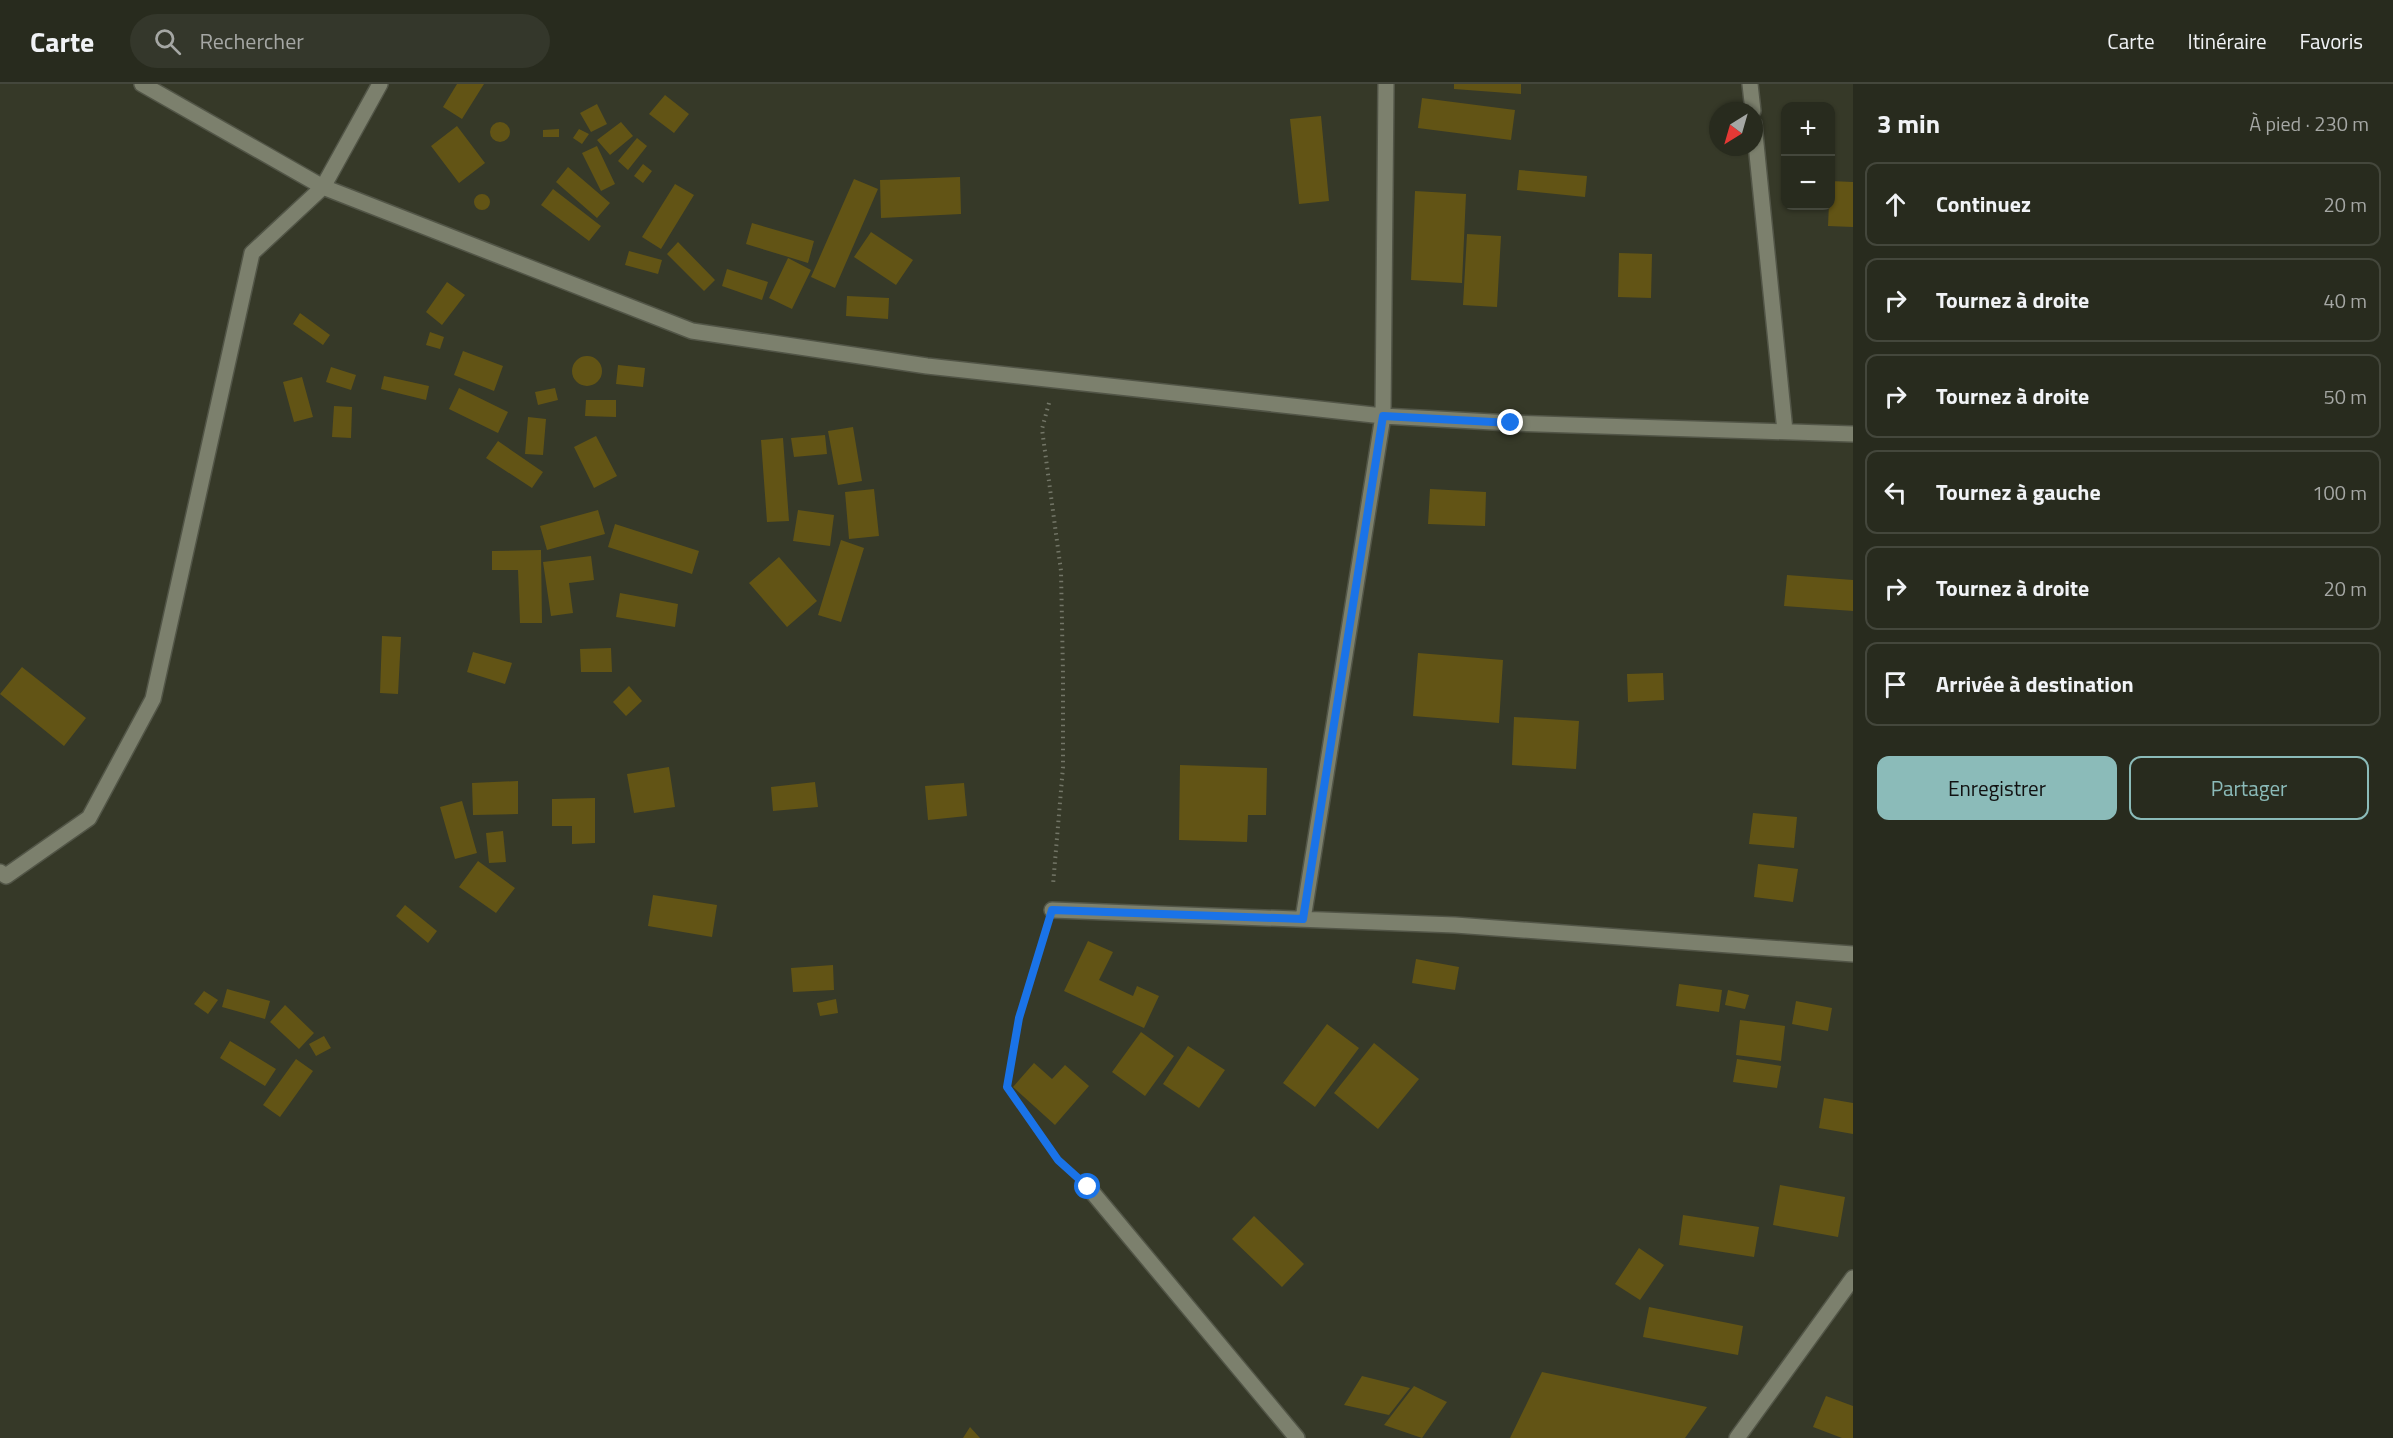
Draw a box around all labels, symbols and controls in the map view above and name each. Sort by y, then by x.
search box [130,14,550,68]
text: Carte [30,20,94,63]
text: Rechercher [199,24,304,58]
icon: search [151,25,184,58]
text: Carte [2107,25,2155,57]
text: Itinéraire [2188,25,2267,57]
text: Favoris [2300,25,2363,57]
north arrow [1709,102,1763,156]
map controls [1781,102,1835,210]
button: + [1781,102,1835,156]
text: 3 min [1877,104,1940,143]
text: À pied · 230 m [2249,108,2369,139]
button: − [1781,156,1835,210]
text: Continuez [1936,187,2031,221]
icon: ahead [1879,188,1912,221]
text: 20 m [2323,189,2367,220]
text: Tournez à droite [1936,283,2089,317]
icon: right [1879,284,1912,317]
text: 40 m [2323,285,2367,316]
text: Tournez à droite [1936,379,2089,413]
icon: right [1879,380,1912,413]
text: 50 m [2323,381,2367,412]
route end [1497,409,1523,435]
text: Tournez à gauche [1936,475,2101,509]
icon: left [1879,476,1912,509]
text: 100 m [2312,477,2367,508]
text: Tournez à droite [1936,571,2089,605]
icon: right [1879,572,1912,605]
text: 20 m [2323,573,2367,604]
text: Arrivée à destination [1936,667,2134,701]
icon: arrive [1879,668,1912,701]
button: Enregistrer [1877,756,2117,820]
button: Partager [2129,756,2369,820]
route start [1074,1173,1100,1199]

